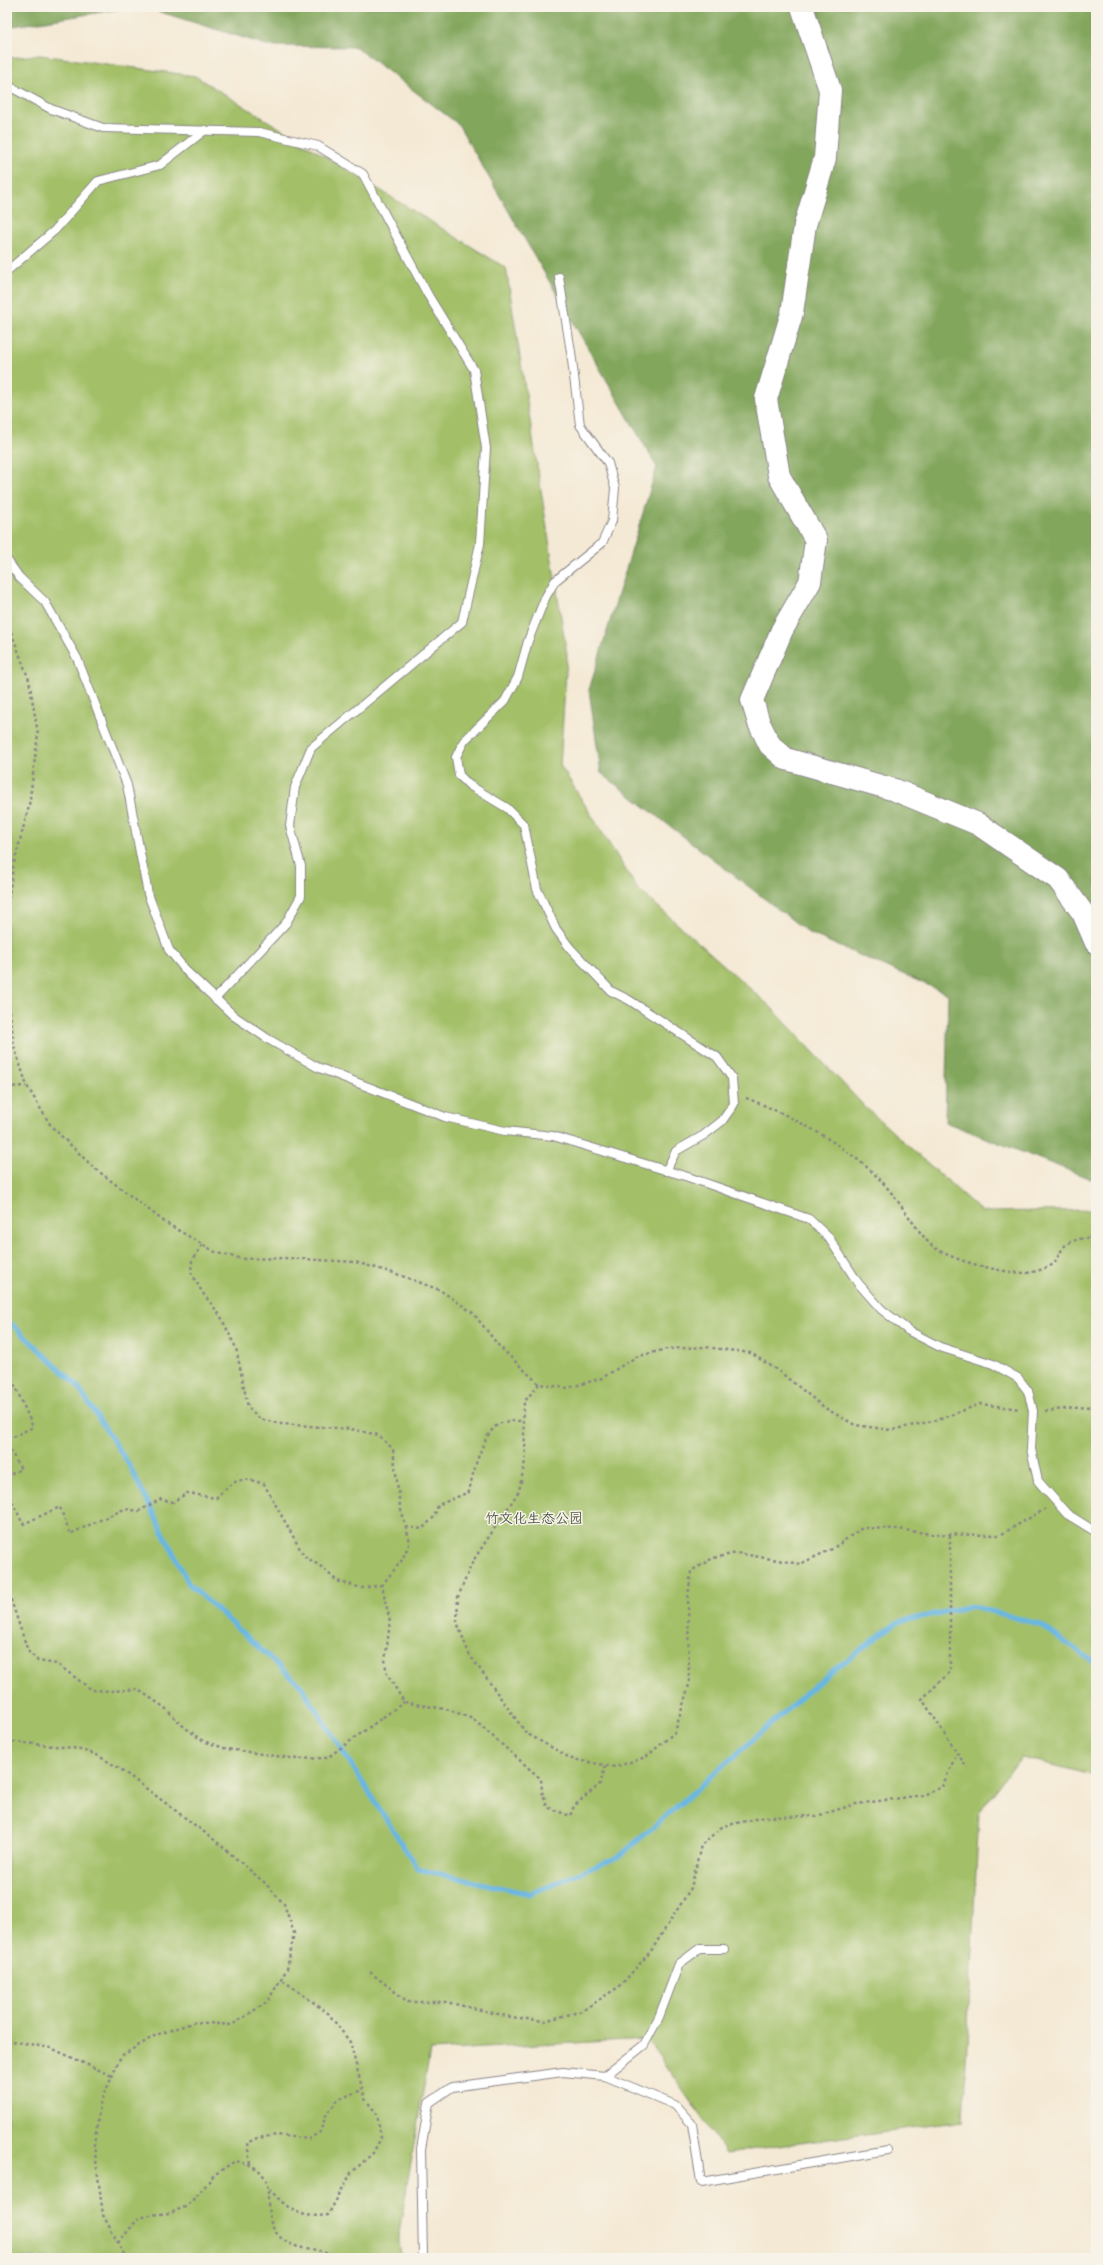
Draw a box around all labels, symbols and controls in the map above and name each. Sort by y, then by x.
park label: 竹文化生态公园 [485,1509,583,1530]

